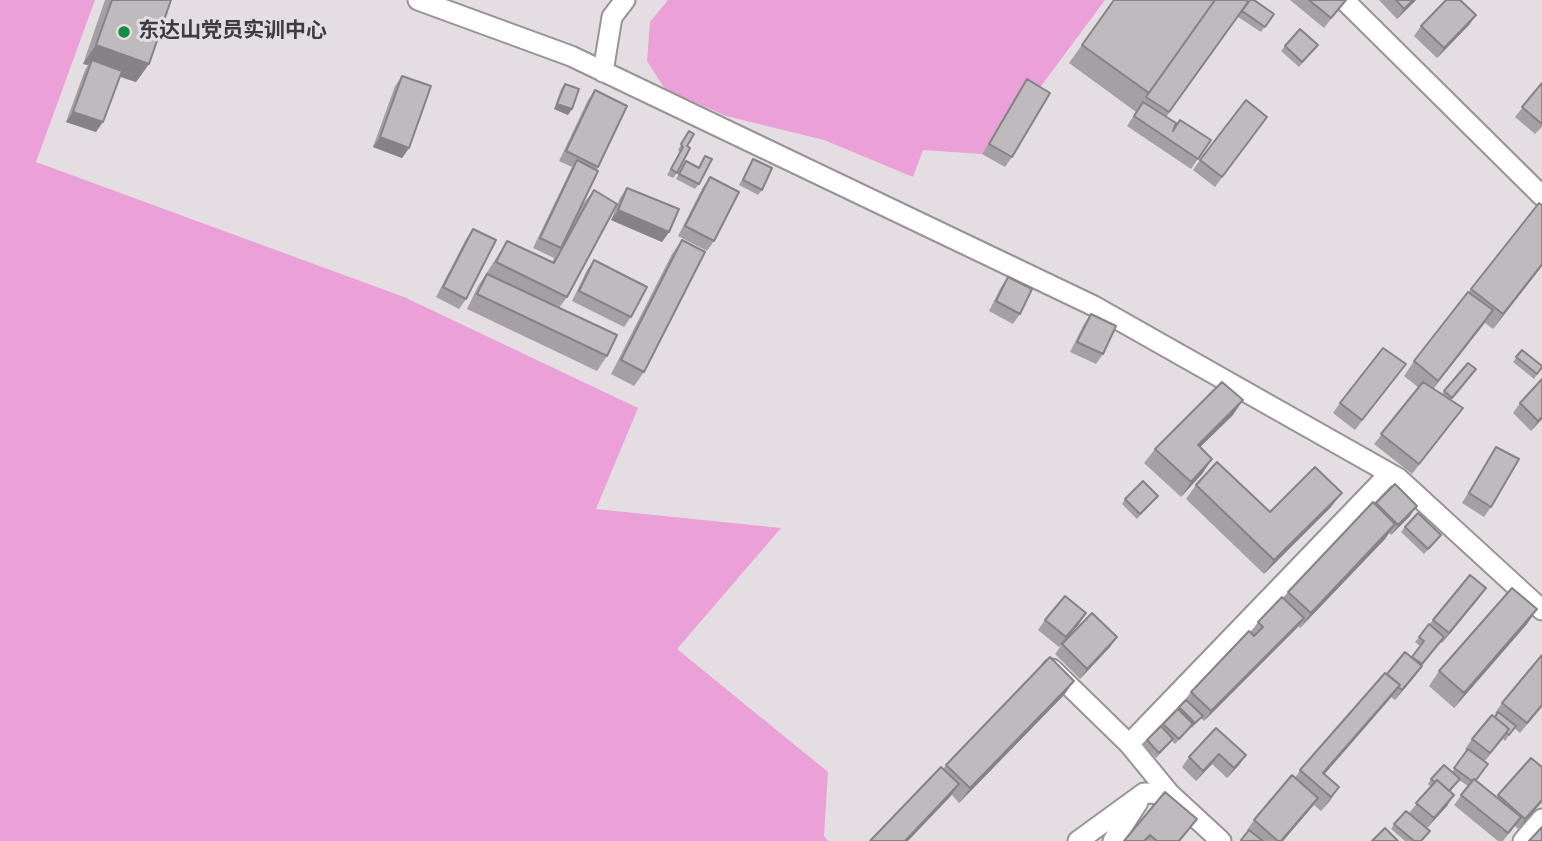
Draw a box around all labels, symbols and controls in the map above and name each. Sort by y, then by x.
place label: 东达山党员实训中心 [138,19,327,45]
marker: 东达山党员实训中心 [116,24,132,40]

